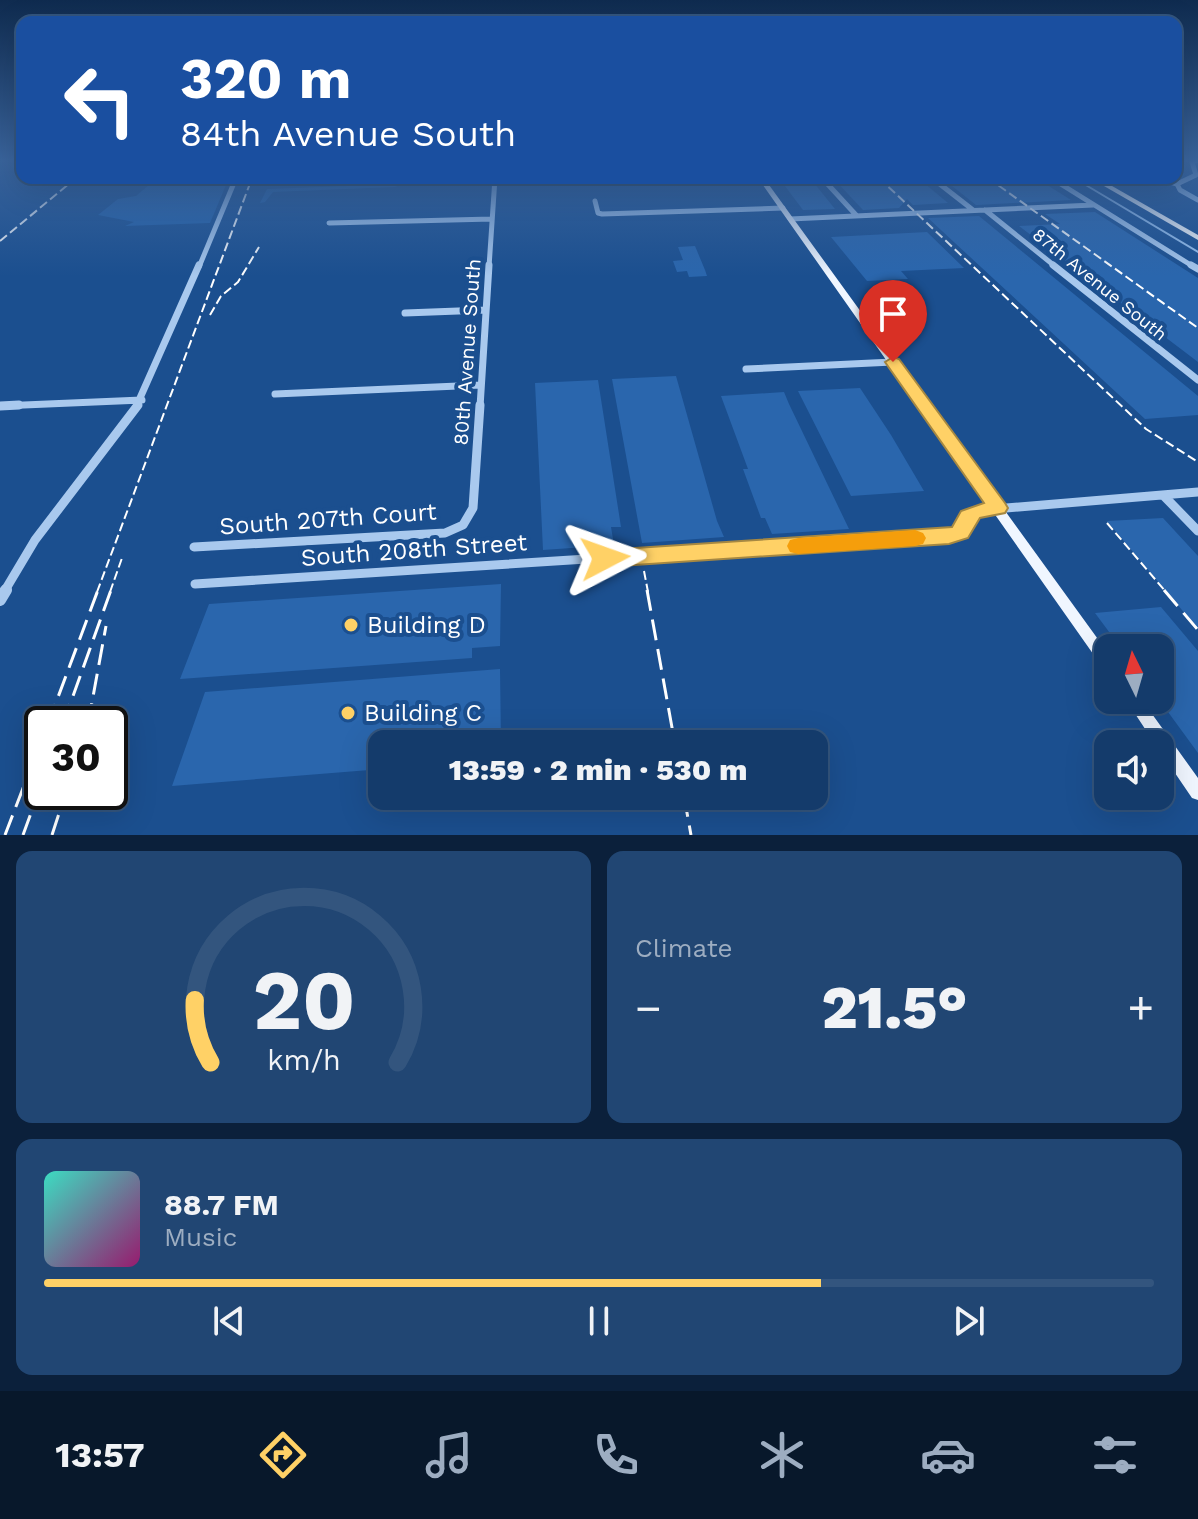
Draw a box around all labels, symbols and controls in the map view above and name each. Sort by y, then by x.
text: 320 m [180,46,351,112]
icon: left [48,48,152,152]
text: 84th Avenue South [180,113,516,155]
street label: 87th Avenue South [1029,223,1171,345]
street label: 80th Avenue South [449,258,485,446]
pin [859,280,927,362]
icon: arrive [871,292,915,336]
street label: South 207th Court [219,497,437,541]
position arrow [563,516,647,600]
street label: South 208th Street [300,528,528,572]
place label: Building D [367,611,486,639]
marker: Building D [342,616,360,634]
north arrow [1094,634,1174,714]
map controls [1094,634,1174,810]
place label: Building C [364,699,482,727]
marker: Building C [339,704,357,722]
speed limit sign: 30 [24,706,128,810]
button: sound [1094,730,1174,810]
text: 13:59 · 2 min · 530 m [449,752,747,787]
text: Climate [635,933,733,963]
text: 20 [252,952,355,1049]
text: 21.5° [821,972,968,1043]
text: − [635,982,662,1034]
text: + [1127,982,1154,1034]
text: km/h [267,1043,340,1077]
text: 88.7 FM [164,1187,279,1222]
text: Music [164,1222,237,1252]
icon: previous [207,1299,251,1343]
icon: pause [577,1299,621,1343]
icon: next [947,1299,991,1343]
icon: directions [255,1427,311,1483]
icon: music [421,1427,477,1483]
icon: phone [588,1427,644,1483]
icon: climate [754,1427,810,1483]
icon: car [920,1427,976,1483]
icon: filters [1087,1427,1143,1483]
text: 13:57 [55,1434,145,1476]

